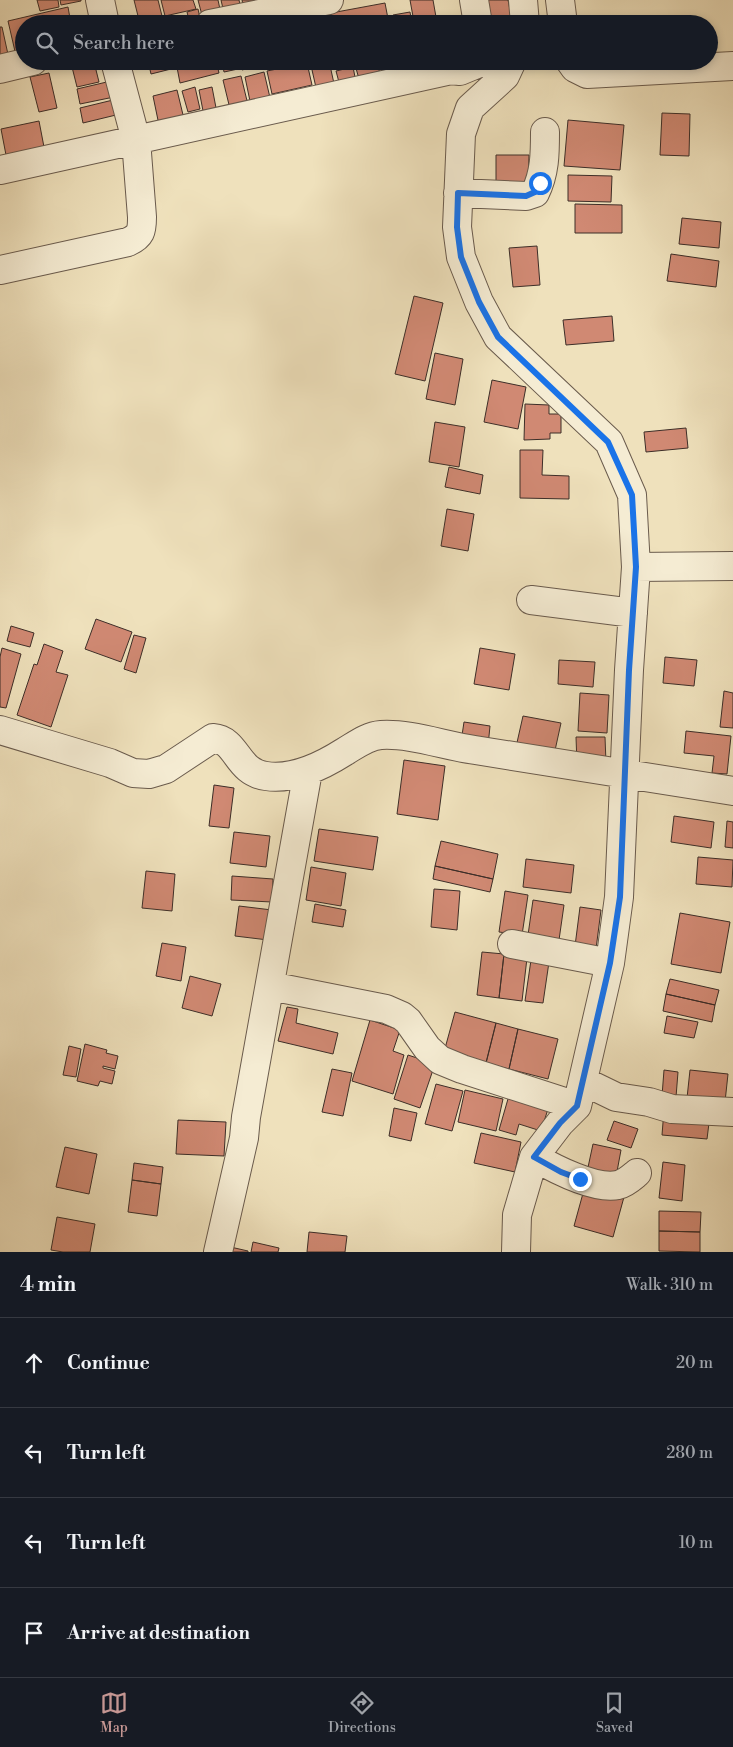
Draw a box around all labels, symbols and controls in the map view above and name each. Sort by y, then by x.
search box [15,15,718,70]
icon: search [33,29,61,57]
text: Search here [73,31,174,55]
route start [529,172,552,195]
route end [569,1168,592,1191]
text: 4 min [20,1272,76,1298]
text: Walk · 310 m [626,1275,713,1295]
icon: ahead [20,1349,48,1377]
text: Continue [67,1351,150,1375]
text: 20 m [676,1353,713,1373]
icon: left [20,1439,48,1467]
text: Turn left [67,1441,146,1465]
text: 280 m [666,1443,713,1463]
icon: left [20,1529,48,1557]
text: Turn left [67,1531,146,1555]
text: 10 m [679,1533,713,1553]
icon: arrive [20,1619,48,1647]
text: Arrive at destination [67,1621,250,1645]
tab: Map [100,1689,128,1737]
tab: Directions [328,1689,396,1737]
tab: Saved [596,1689,633,1737]

